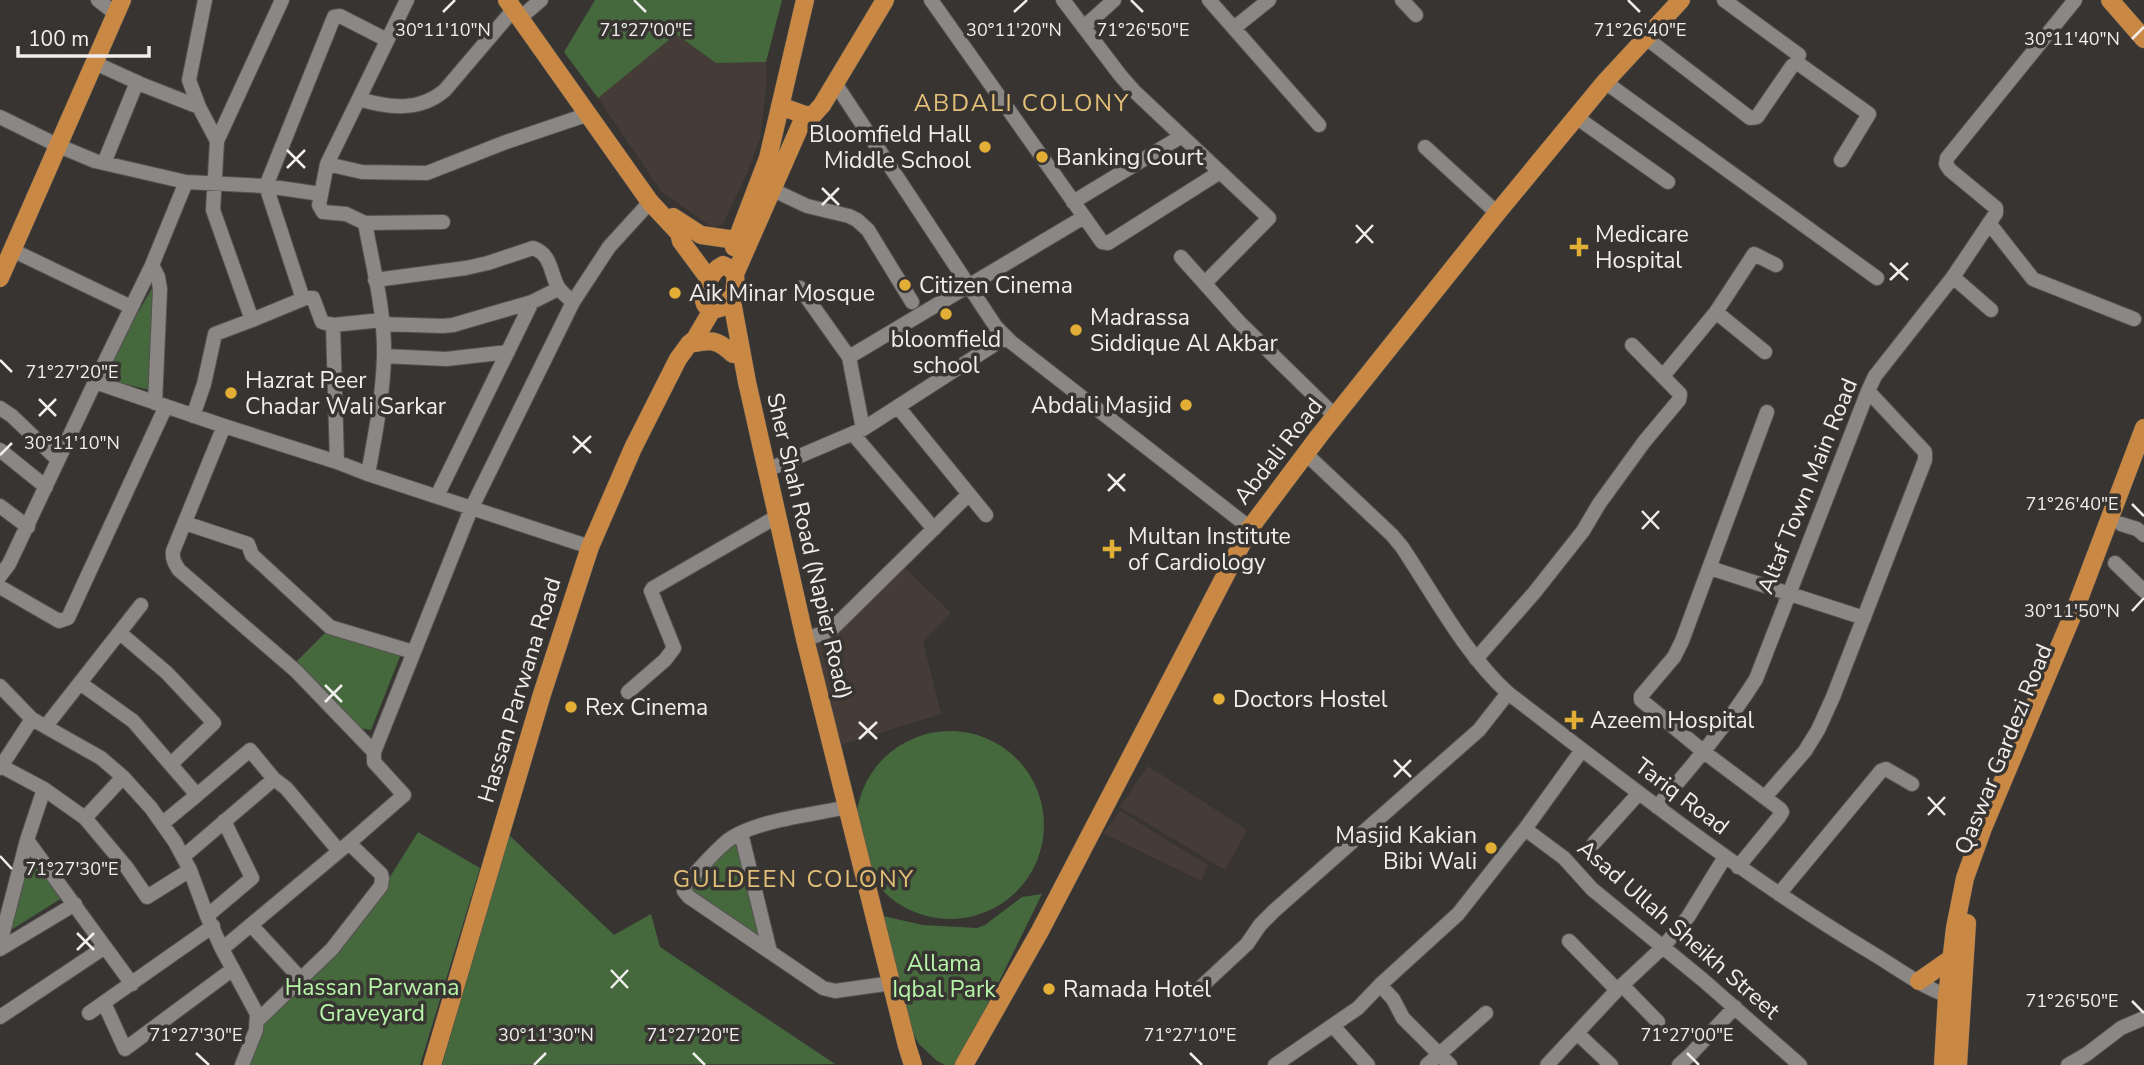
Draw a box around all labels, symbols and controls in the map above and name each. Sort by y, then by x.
scale bar [18,14,149,58]
text: 30°11'10"N [395,18,491,42]
text: 71°27'00"E [600,18,693,42]
text: 30°11'20"N [966,18,1062,42]
text: 71°26'50"E [1097,18,1190,42]
text: 71°26'40"E [1594,18,1687,42]
text: 100 m [28,25,89,53]
text: 30°11'40"N [2024,27,2120,51]
district label: ABDALI COLONY [914,87,1130,119]
place label: Bloomfield Hall Middle School [809,119,971,176]
marker: Bloomfield Hall Middle School [977,139,993,155]
place label: Banking Court [1056,142,1204,173]
marker: Banking Court [1034,149,1050,165]
place label: Medicare Hospital [1595,219,1689,276]
marker: Medicare Hospital [1569,237,1589,257]
place label: Citizen Cinema [919,270,1073,301]
marker: Citizen Cinema [897,277,913,293]
place label: Aik Minar Mosque [689,278,875,309]
marker: Aik Minar Mosque [667,285,683,301]
place label: Madrassa Siddique Al Akbar [1090,302,1278,359]
marker: bloomfield school [938,306,954,322]
marker: Madrassa Siddique Al Akbar [1068,322,1084,338]
place label: bloomfield school [891,324,1001,381]
text: 71°27'20"E [26,360,119,384]
place label: Hazrat Peer Chadar Wali Sarkar [245,365,447,422]
street label: Altaf Town Main Road [1750,374,1865,599]
marker: Hazrat Peer Chadar Wali Sarkar [223,385,239,401]
street label: Sher Shah Road (Napier Road) [759,390,860,702]
place label: Abdali Masjid [1031,390,1172,421]
street label: Abdali Road [1227,392,1330,511]
marker: Abdali Masjid [1178,397,1194,413]
text: 30°11'10"N [24,431,120,455]
text: 71°26'40"E [2026,492,2119,516]
place label: Multan Institute of Cardiology [1128,521,1291,578]
marker: Multan Institute of Cardiology [1102,539,1122,559]
street label: Hassan Parwana Road [470,574,569,807]
text: 30°11'50"N [2024,599,2120,623]
street label: Qaswar Gardezi Road [1947,639,2060,859]
place label: Doctors Hostel [1233,684,1388,715]
marker: Doctors Hostel [1211,691,1227,707]
place label: Rex Cinema [585,692,708,723]
marker: Rex Cinema [563,699,579,715]
place label: Azeem Hospital [1590,705,1755,736]
marker: Azeem Hospital [1564,710,1584,730]
street label: Tariq Road [1628,751,1735,842]
place label: Masjid Kakian Bibi Wali [1335,820,1477,877]
street label: Asad Ullah Sheikh Street [1571,833,1787,1027]
marker: Masjid Kakian Bibi Wali [1483,840,1499,856]
text: 71°27'30"E [26,857,119,881]
district label: GULDEEN COLONY [673,863,915,895]
park label: Allama Iqbal Park [892,948,996,1005]
park label: Hassan Parwana Graveyard [285,972,459,1029]
place label: Ramada Hotel [1063,974,1211,1005]
marker: Ramada Hotel [1041,981,1057,997]
text: 71°26'50"E [2026,989,2119,1013]
text: 71°27'30"E [150,1023,243,1047]
text: 30°11'30"N [498,1023,594,1047]
text: 71°27'20"E [647,1023,740,1047]
text: 71°27'10"E [1144,1023,1237,1047]
text: 71°27'00"E [1641,1023,1734,1047]

